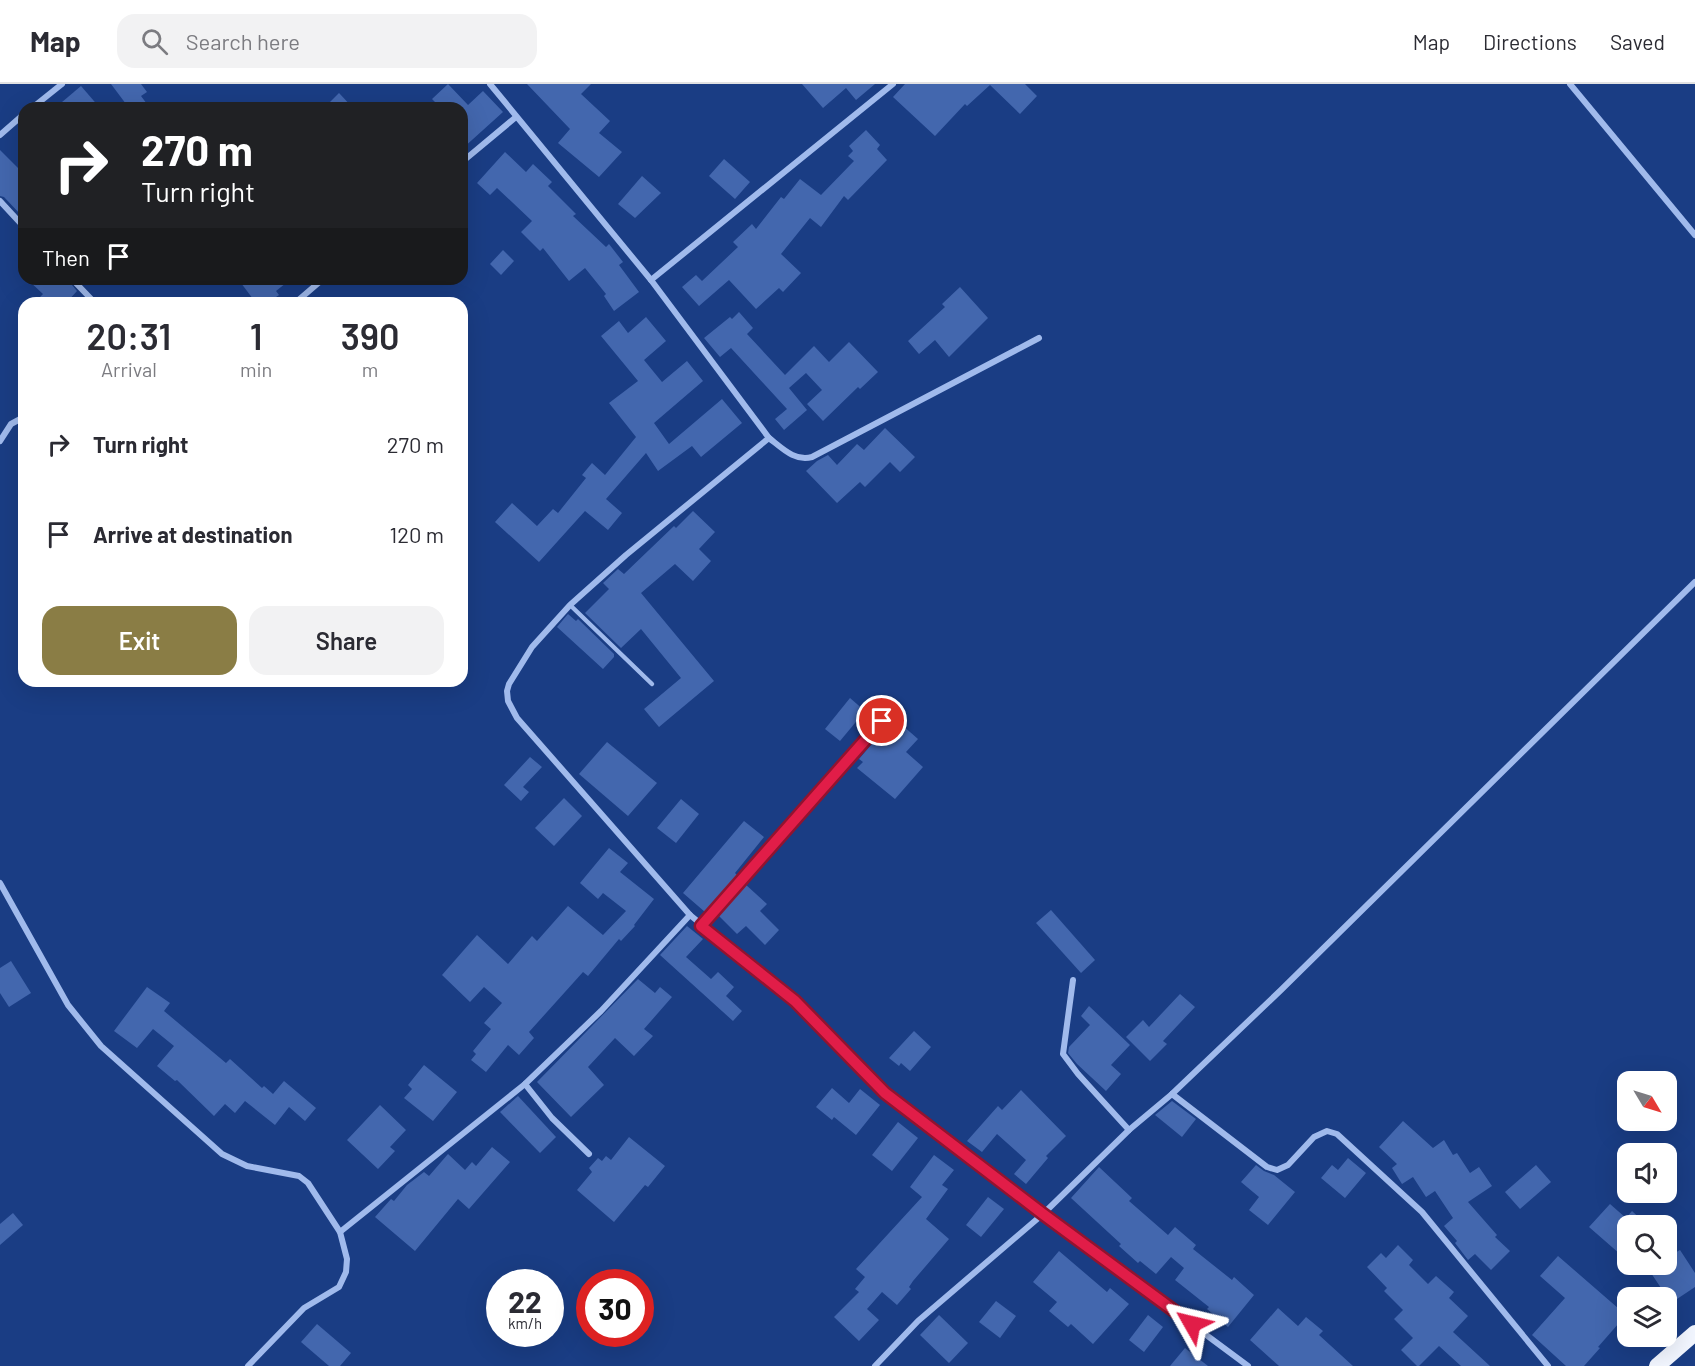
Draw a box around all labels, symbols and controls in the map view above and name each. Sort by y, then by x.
search box [117,14,537,68]
text: Map [30,24,81,58]
icon: search [138,25,171,58]
text: Search here [186,28,300,54]
text: Map [1413,29,1450,54]
text: Directions [1483,29,1577,54]
text: Saved [1610,29,1665,54]
text: 270 m [141,124,253,174]
icon: right [42,126,120,204]
text: Turn right [141,175,255,207]
icon: arrive [102,240,135,273]
text: Then [42,244,90,270]
text: 20:31 [87,314,171,357]
text: 1 [250,314,262,357]
text: 390 [341,314,399,357]
text: Arrival [101,357,157,381]
text: min [240,357,272,381]
text: m [362,357,378,381]
icon: right [42,428,75,461]
text: Turn right [93,431,188,457]
text: 270 m [387,431,444,457]
icon: arrive [42,518,75,551]
text: Arrive at destination [93,521,292,547]
text: 120 m [389,521,444,547]
button: Exit [42,606,237,675]
button: Share [249,606,444,675]
pin [856,695,907,746]
icon: arrive [865,704,898,737]
north arrow [1617,1071,1677,1131]
map controls [1617,1071,1677,1347]
button: sound [1617,1143,1677,1203]
button: search [1617,1215,1677,1275]
speed limit sign: 30 [576,1269,654,1347]
text: 22 [508,1283,542,1319]
button: layers [1617,1287,1677,1347]
position arrow [1160,1292,1224,1356]
text: km/h [508,1314,542,1332]

